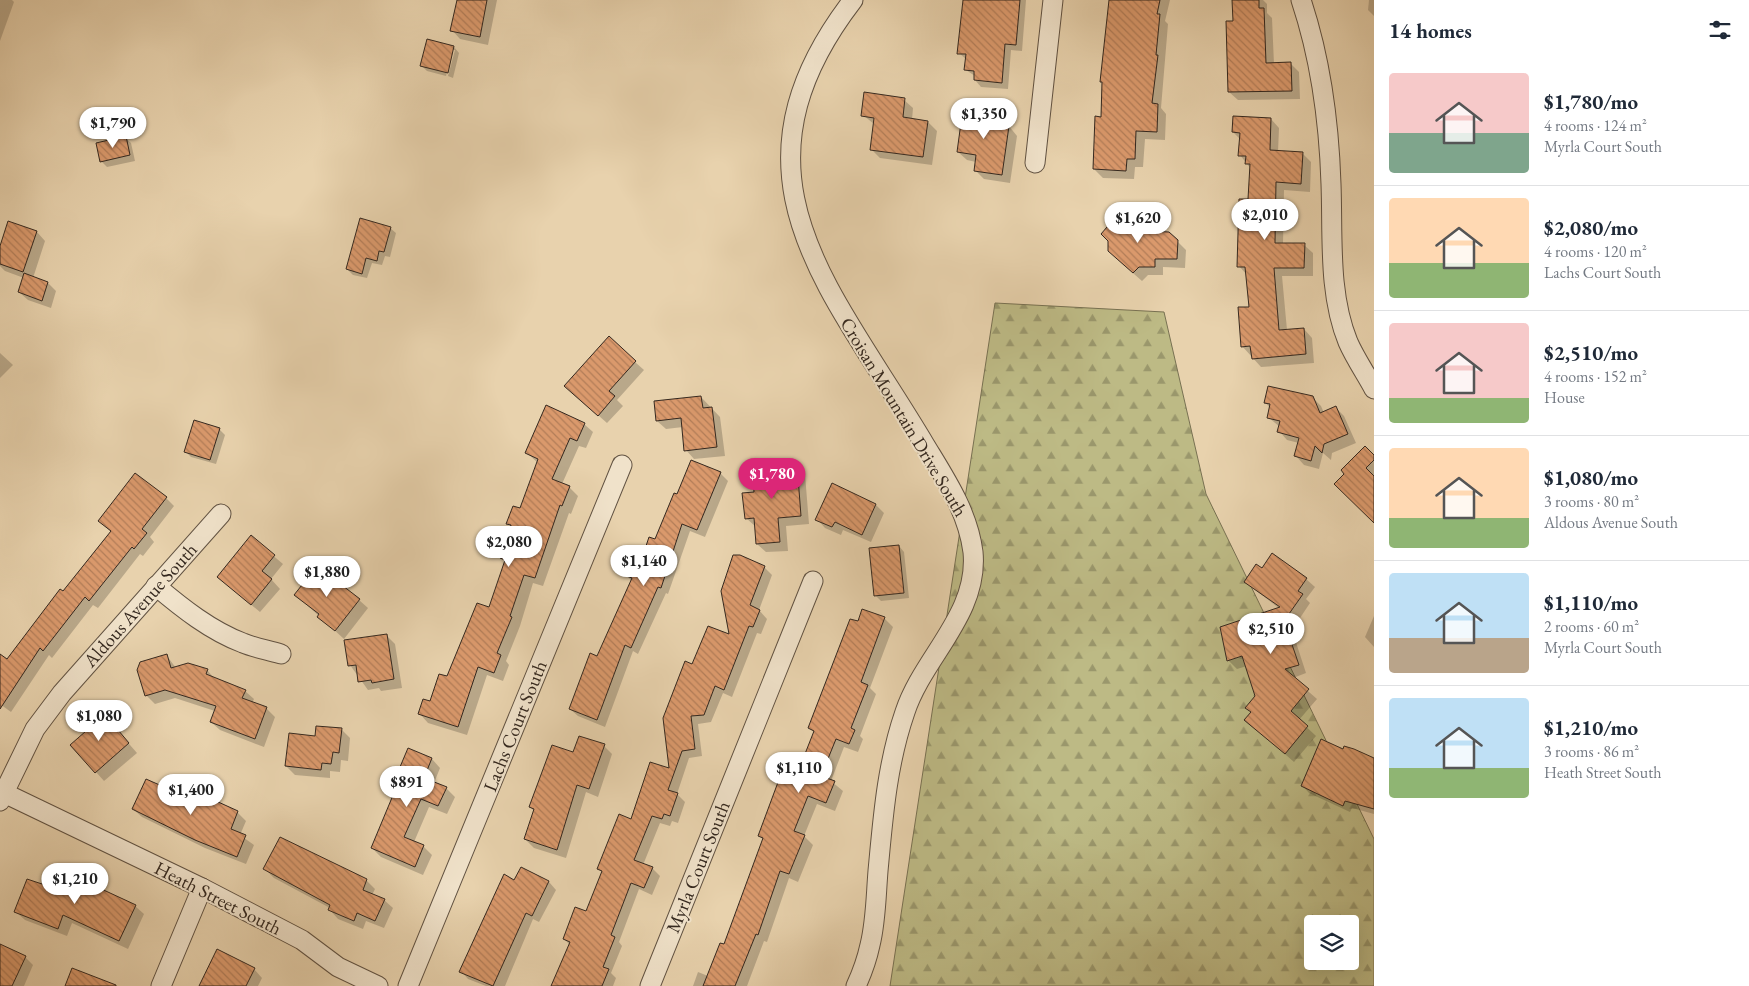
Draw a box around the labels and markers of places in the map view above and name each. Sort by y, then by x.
pin: $1,350 [943,98,1025,140]
pin: $1,790 [72,106,154,149]
pin: $2,010 [1224,198,1306,241]
pin: $1,620 [1097,202,1179,244]
pin: $1,780 [731,458,813,500]
pin: $2,080 [468,526,550,568]
pin: $1,140 [603,544,685,587]
pin: $1,880 [286,556,368,598]
pin: $2,510 [1230,612,1312,655]
pin: $1,080 [58,700,140,742]
pin: $1,110 [758,752,840,794]
pin: $891 [377,766,437,808]
pin: $1,400 [150,774,232,816]
pin: $1,210 [34,862,116,905]

